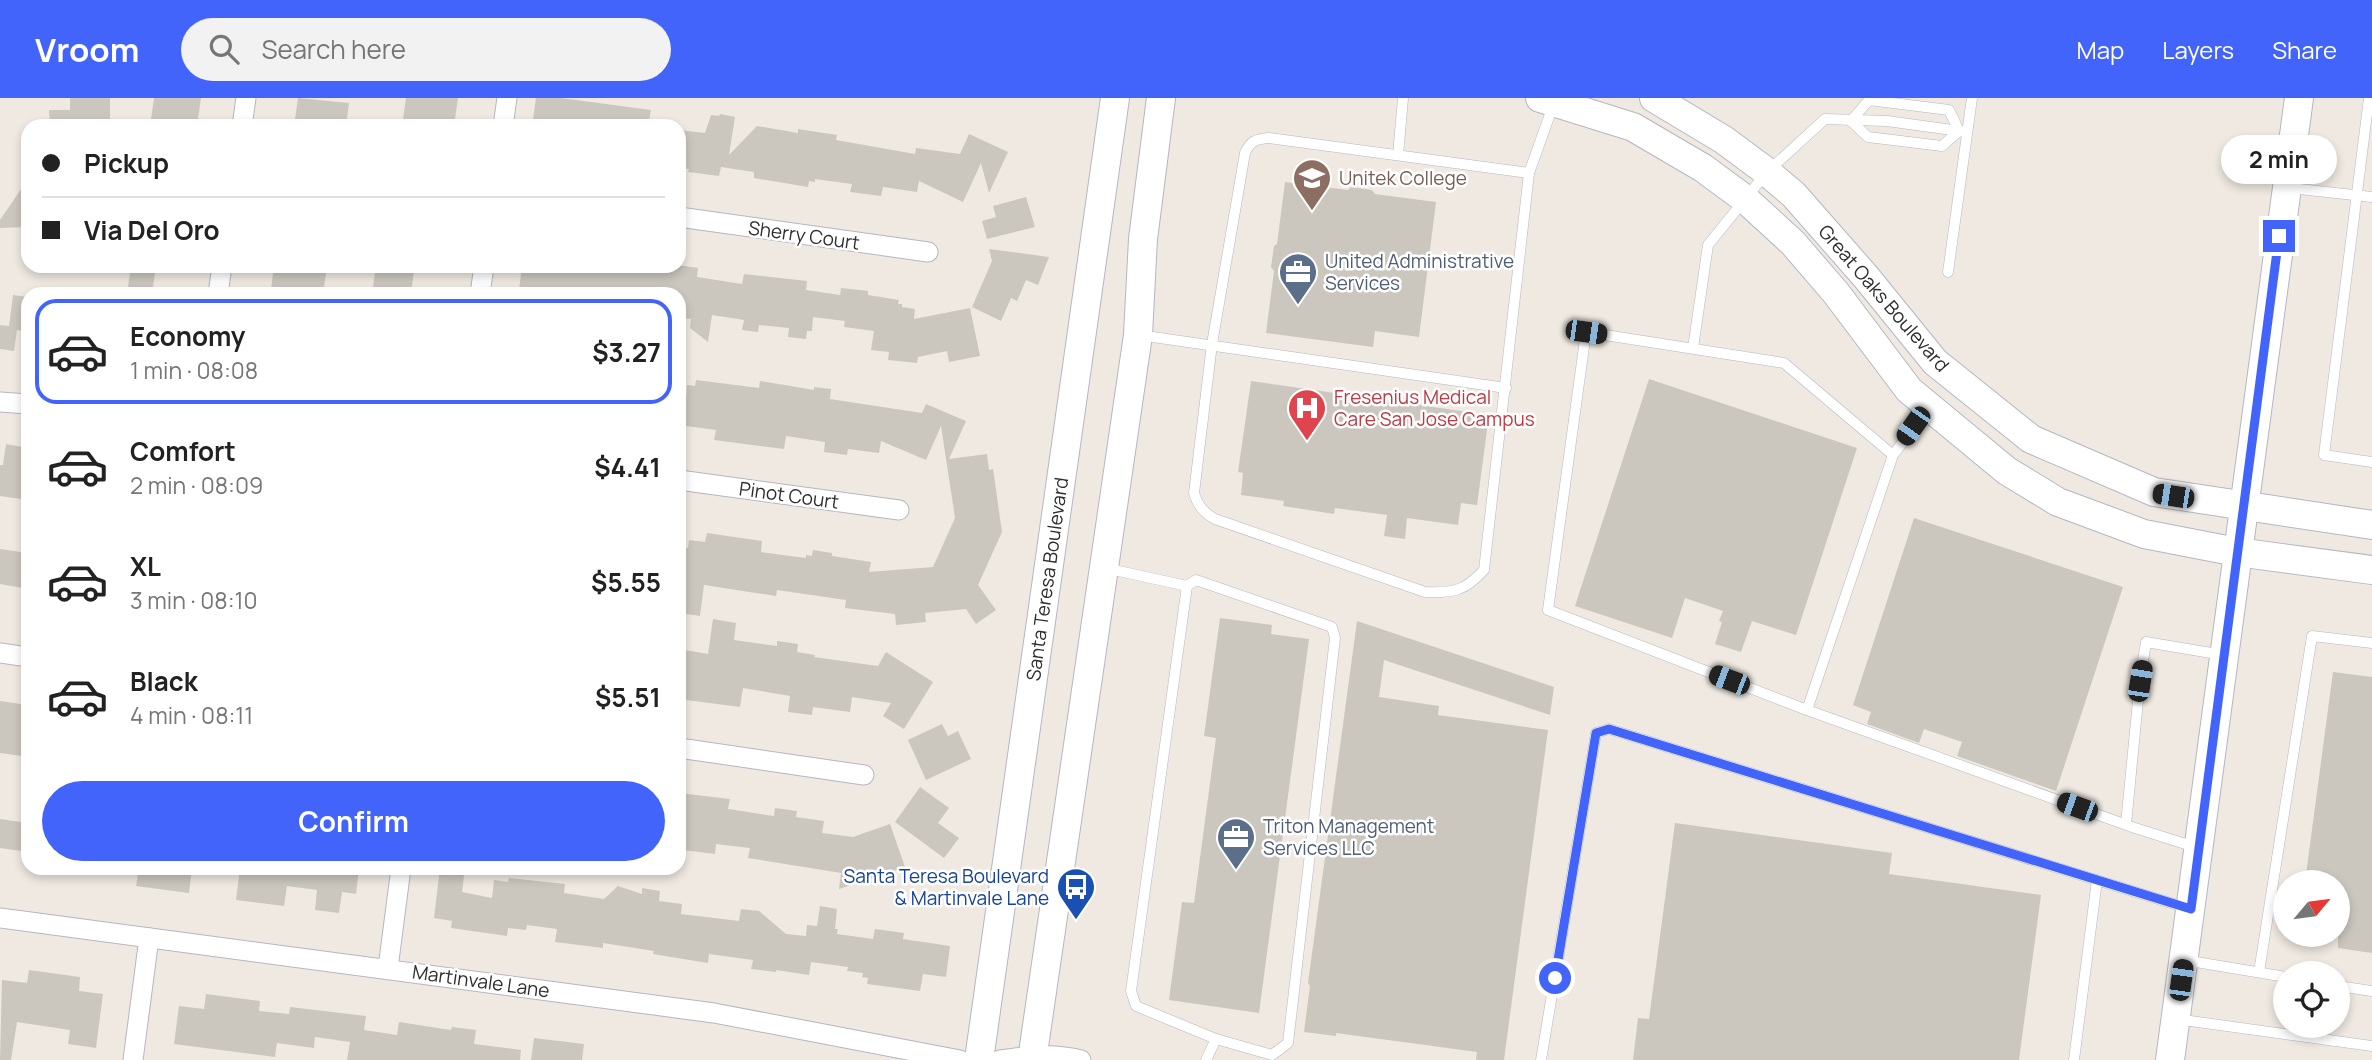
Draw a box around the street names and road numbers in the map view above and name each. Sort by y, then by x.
street label: Sherry Court [747,214,861,256]
street label: Great Oaks Boulevard [1813,219,1955,377]
street label: Pinot Court [737,475,841,515]
street label: Santa Teresa Boulevard [1020,475,1074,683]
street label: Martinvale Lane [411,959,551,1003]

